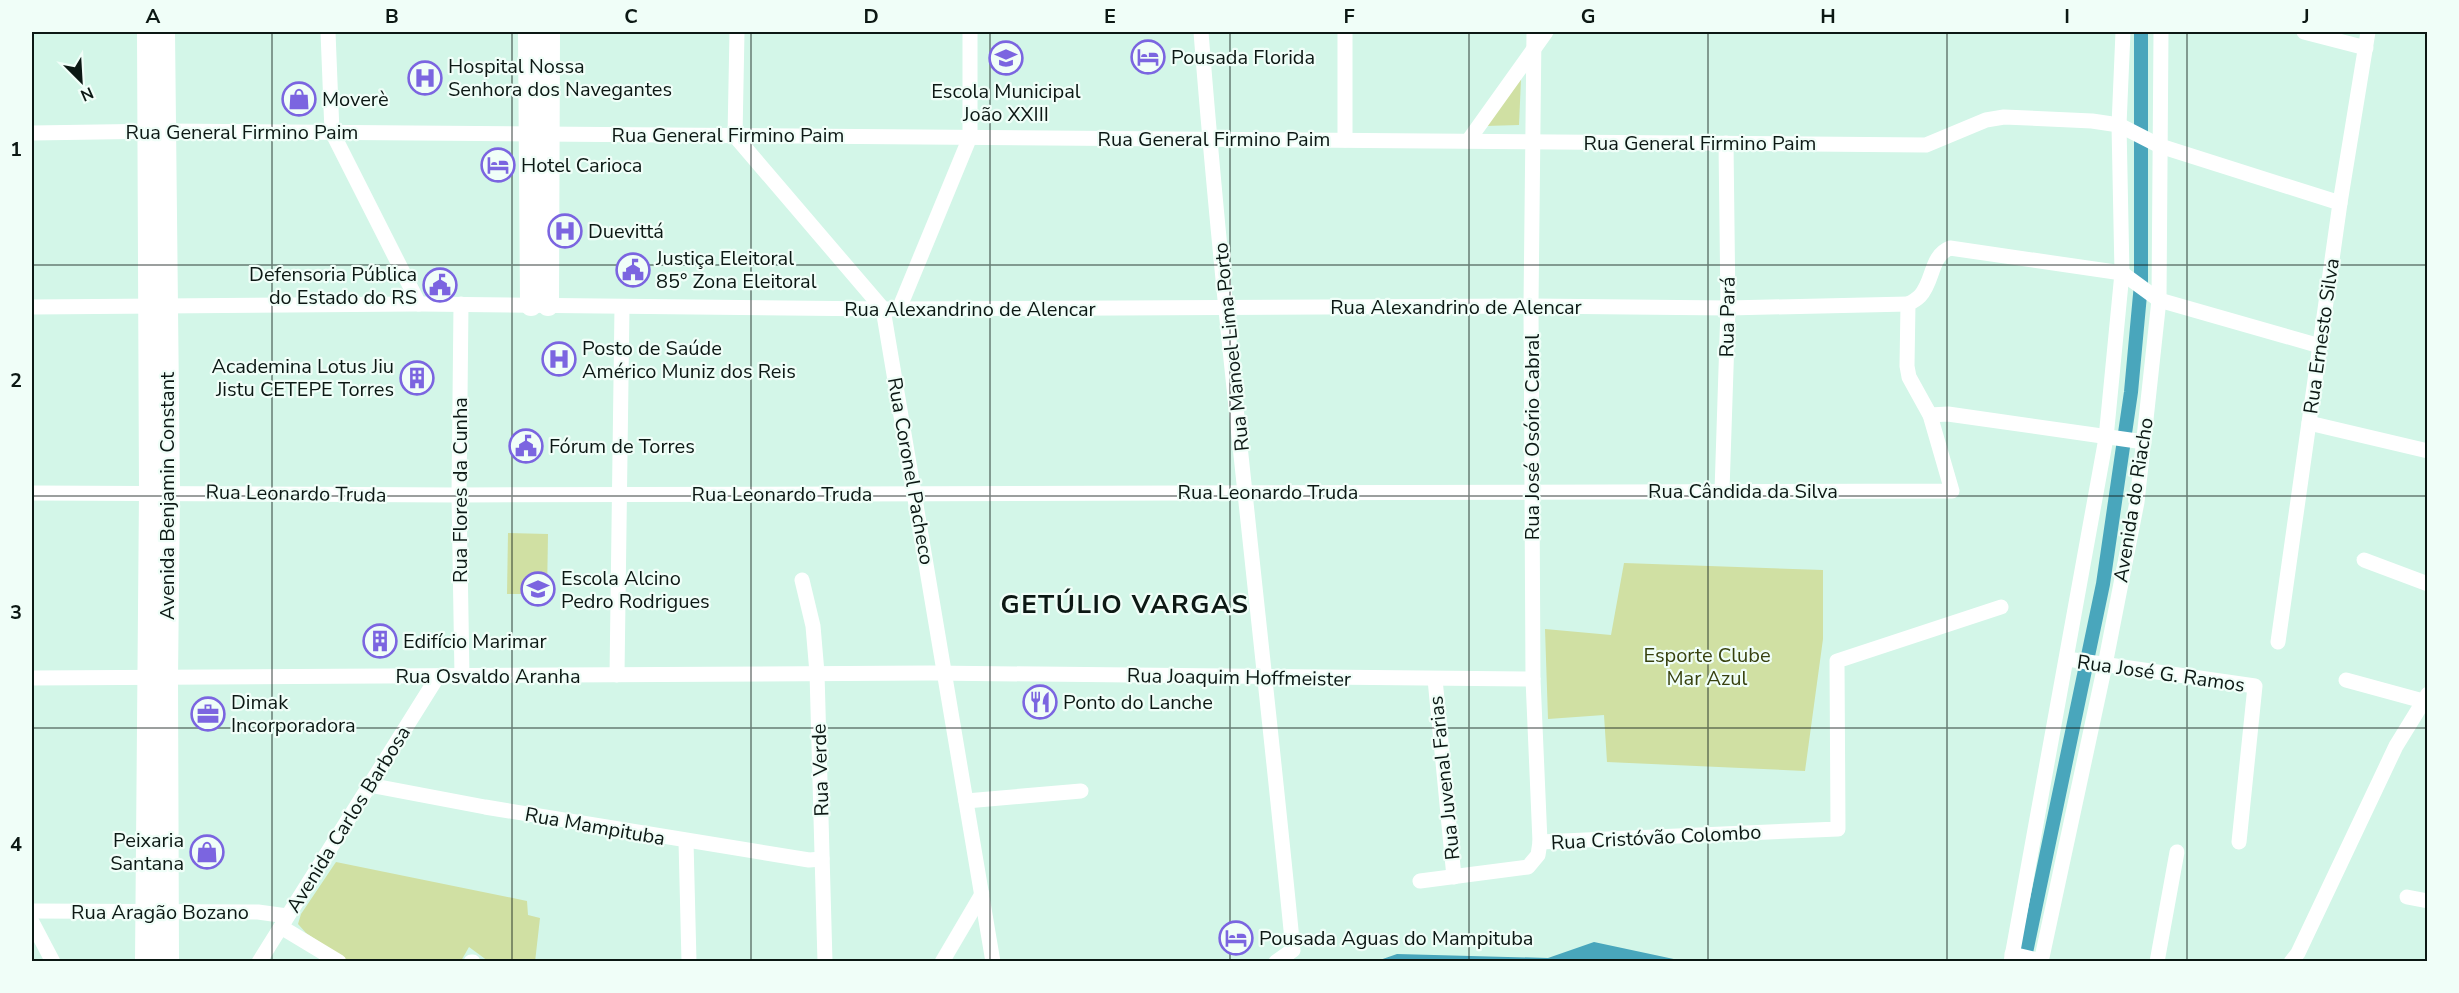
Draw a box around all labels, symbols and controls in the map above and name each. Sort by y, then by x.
text: A [146,3,161,30]
text: B [385,3,399,30]
text: C [624,3,638,30]
text: D [863,3,879,30]
text: E [1104,3,1116,30]
text: F [1343,3,1355,30]
text: G [1581,3,1595,30]
text: H [1820,3,1836,30]
text: I [2064,3,2070,30]
text: J [2301,3,2310,30]
hotel icon: Pousada Florida [1130,39,1166,75]
school or university icon: Escola Municipal João XXIII [988,40,1024,76]
place label: Pousada Florida [1171,44,1315,71]
north arrow [51,51,111,111]
place label: Hospital Nossa Senhora dos Navegantes [448,53,672,103]
hospital icon: Hospital Nossa Senhora dos Navegantes [407,60,443,96]
place label: Escola Municipal João XXIII [931,78,1081,128]
text: N [77,81,97,106]
shop icon: Moverè [281,81,317,117]
place label: Moverè [322,86,389,113]
street label: Rua General Firmino Paim [126,119,358,146]
street label: Rua General Firmino Paim [612,122,844,149]
street label: Rua General Firmino Paim [1098,126,1330,153]
street label: Rua General Firmino Paim [1584,130,1816,157]
text: 1 [10,136,22,163]
hotel icon: Hotel Carioca [480,147,516,183]
place label: Hotel Carioca [521,152,642,179]
hospital icon: Duevittá [547,213,583,249]
place label: Duevittá [588,218,664,245]
street label: Rua Manoel Lima Porto [1207,241,1256,453]
place label: Justiça Eleitoral 85° Zona Eleitoral [655,245,817,295]
public building icon: Justiça Eleitoral 85° Zona Eleitoral [615,252,651,288]
street label: Rua Ernesto Silva [2297,256,2346,416]
place label: Defensoria Pública do Estado do RS [249,261,417,311]
public building icon: Defensoria Pública do Estado do RS [422,267,458,303]
street label: Rua Pará [1713,276,1742,358]
street label: Rua Alexandrino de Alencar [1330,294,1582,321]
street label: Rua Alexandrino de Alencar [844,296,1096,323]
street label: Rua José Osório Cabral [1519,334,1546,540]
place label: Posto de Saúde Américo Muniz dos Reis [582,335,796,385]
hospital icon: Posto de Saúde Américo Muniz dos Reis [541,341,577,377]
place label: Academina Lotus Jiu Jistu CETEPE Torres [211,353,394,403]
building icon: Academina Lotus Jiu Jistu CETEPE Torres [399,360,435,396]
text: 2 [10,367,22,394]
street label: Avenida Benjamin Constant [154,371,181,620]
street label: Rua Coronel Pacheco [881,375,940,567]
street label: Rua Flores da Cunha [447,397,474,583]
street label: Avenida do Riacho [2107,416,2160,584]
public building icon: Fórum de Torres [508,428,544,464]
place label: Fórum de Torres [549,433,695,460]
street label: Rua Leonardo Truda [205,478,387,509]
street label: Rua Cândida da Silva [1648,478,1838,505]
street label: Rua Leonardo Truda [1178,479,1358,506]
street label: Rua Leonardo Truda [692,481,872,508]
place label: Escola Alcino Pedro Rodrigues [561,565,710,615]
school or university icon: Escola Alcino Pedro Rodrigues [520,571,556,607]
district label: GETÚLIO VARGAS [1001,587,1249,622]
text: 3 [10,599,22,626]
building icon: Edifício Marimar [362,623,398,659]
place label: Edifício Marimar [403,628,547,655]
park label: Esporte Clube Mar Azul [1643,642,1771,692]
street label: Rua José G. Ramos [2075,648,2247,699]
street label: Rua Joaquim Hoffmeister [1127,662,1351,693]
street label: Rua Osvaldo Aranha [395,663,581,690]
restaurant icon: Ponto do Lanche [1022,684,1058,720]
place label: Dimak Incorporadora [231,689,356,739]
place label: Ponto do Lanche [1063,689,1213,716]
street label: Rua Juvenal Farias [1422,694,1467,861]
office icon: Dimak Incorporadora [190,696,226,732]
street label: Avenida Carlos Barbosa [280,721,417,918]
street label: Rua Verde [805,723,836,817]
street label: Rua Mampituba [523,801,667,852]
street label: Rua Cristóvão Colombo [1550,819,1762,856]
place label: Peixaria Santana [110,827,184,877]
text: 4 [10,831,22,858]
shop icon: Peixaria Santana [189,834,225,870]
street label: Rua Aragão Bozano [71,899,249,926]
hotel icon: Pousada Aguas do Mampituba [1218,920,1254,956]
place label: Pousada Aguas do Mampituba [1259,925,1533,952]

